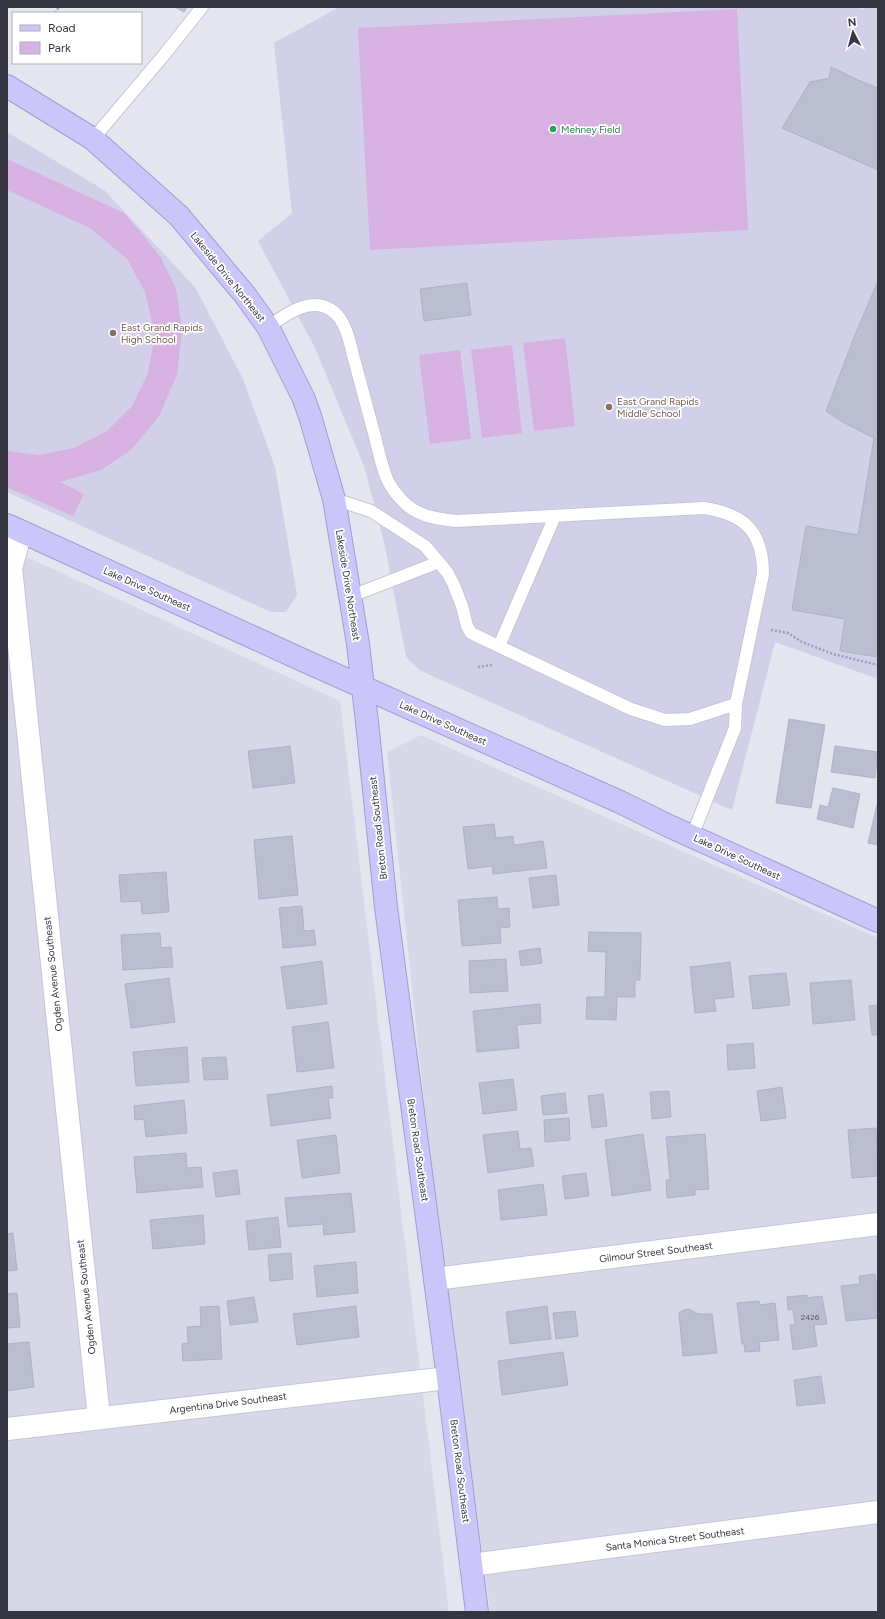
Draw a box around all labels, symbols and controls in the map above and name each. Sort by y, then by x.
legend [12,12,142,64]
north arrow [833,12,873,52]
text: N [847,16,857,29]
text: Road [48,21,76,35]
text: Park [48,41,71,55]
place label: Mehney Field [561,123,621,136]
marker: Mehney Field [548,124,558,134]
street label: Lakeside Drive Northeast [188,229,268,325]
place label: East Grand Rapids High School [121,321,203,346]
marker: East Grand Rapids High School [108,328,118,338]
place label: East Grand Rapids Middle School [617,395,699,420]
marker: East Grand Rapids Middle School [604,402,614,412]
street label: Lakeside Drive Northeast [333,529,363,642]
street label: Lake Drive Southeast [101,564,193,614]
street label: Lake Drive Southeast [397,698,489,748]
street label: Breton Road Southeast [366,775,390,880]
street label: Lake Drive Southeast [691,831,783,883]
street label: Ogden Avenue Southeast [40,916,65,1032]
street label: Breton Road Southeast [404,1098,432,1203]
street label: Ogden Avenue Southeast [73,1239,98,1355]
street label: Gilmour Street Southeast [599,1239,714,1265]
house number: 2426 [801,1312,820,1322]
street label: Argentina Drive Southeast [169,1389,287,1417]
street label: Breton Road Southeast [447,1419,473,1524]
street label: Santa Monica Street Southeast [605,1524,745,1554]

